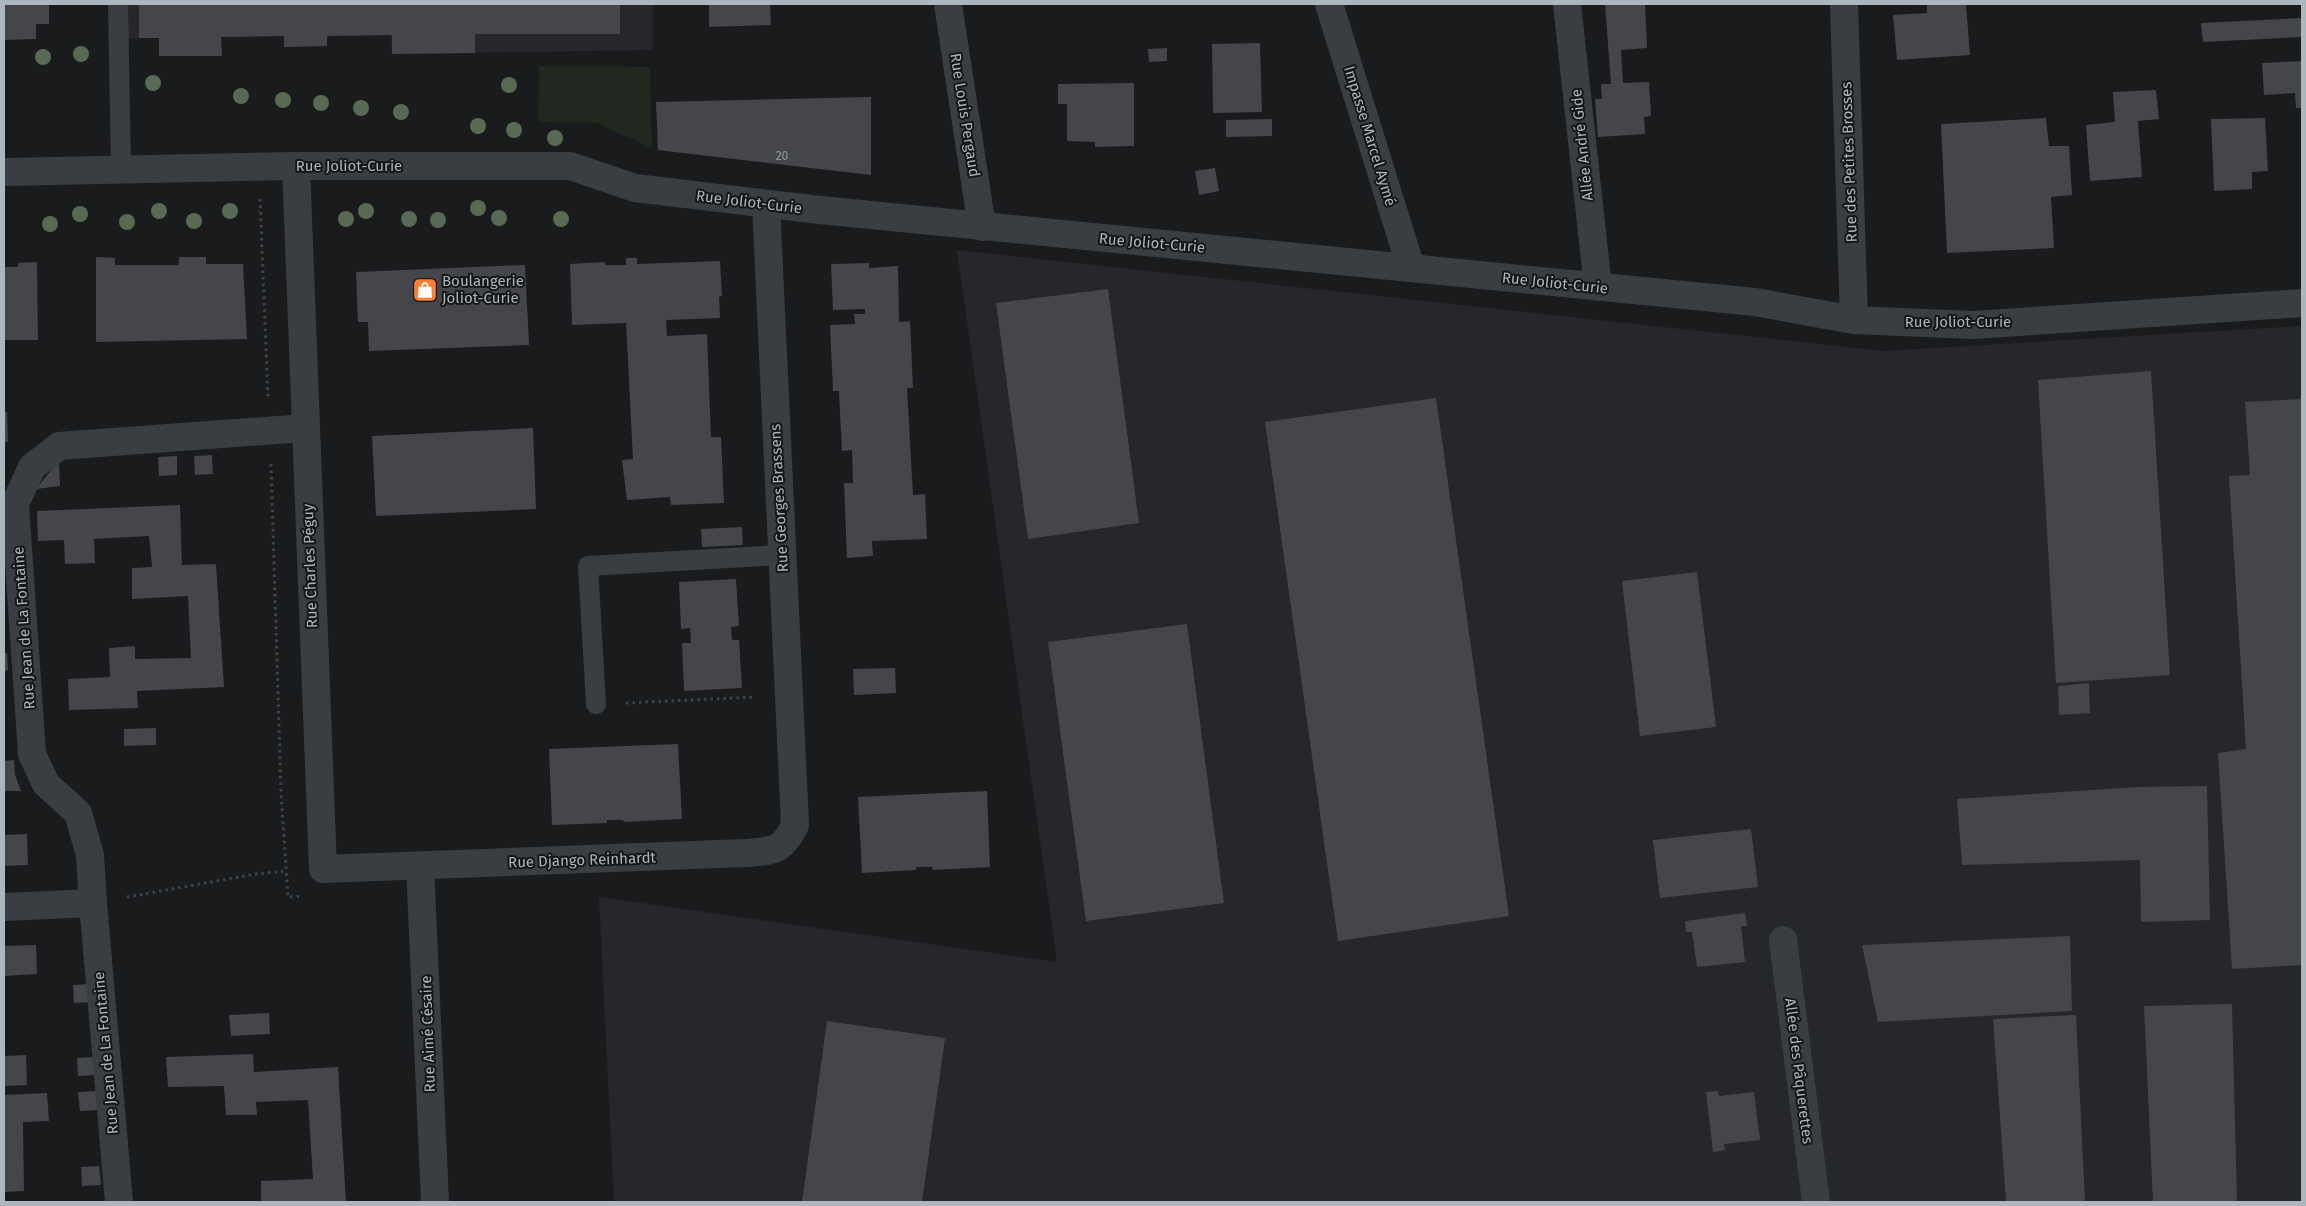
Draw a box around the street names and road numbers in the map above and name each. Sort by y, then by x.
street label: Rue Louis Pergaud [946,52,984,178]
street label: Impasse Marcel Aymé [1340,64,1400,208]
street label: Rue des Petites Brosses [1837,81,1861,243]
street label: Allée André Gide [1567,88,1597,202]
street label: Rue Joliot-Curie [296,157,402,175]
street label: Rue Joliot-Curie [695,187,803,217]
street label: Rue Joliot-Curie [1098,229,1206,257]
street label: Rue Joliot-Curie [1501,268,1609,298]
street label: Rue Joliot-Curie [1905,313,2011,331]
street label: Rue Georges Brassens [766,423,792,573]
street label: Rue Charles Péguy [299,503,321,629]
street label: Rue Jean de La Fontaine [9,546,39,710]
street label: Rue Django Reinhardt [508,848,657,872]
street label: Rue Jean de La Fontaine [90,971,122,1135]
street label: Rue Aimé Césaire [417,975,439,1093]
street label: Allée des Pâquerettes [1781,997,1817,1145]

